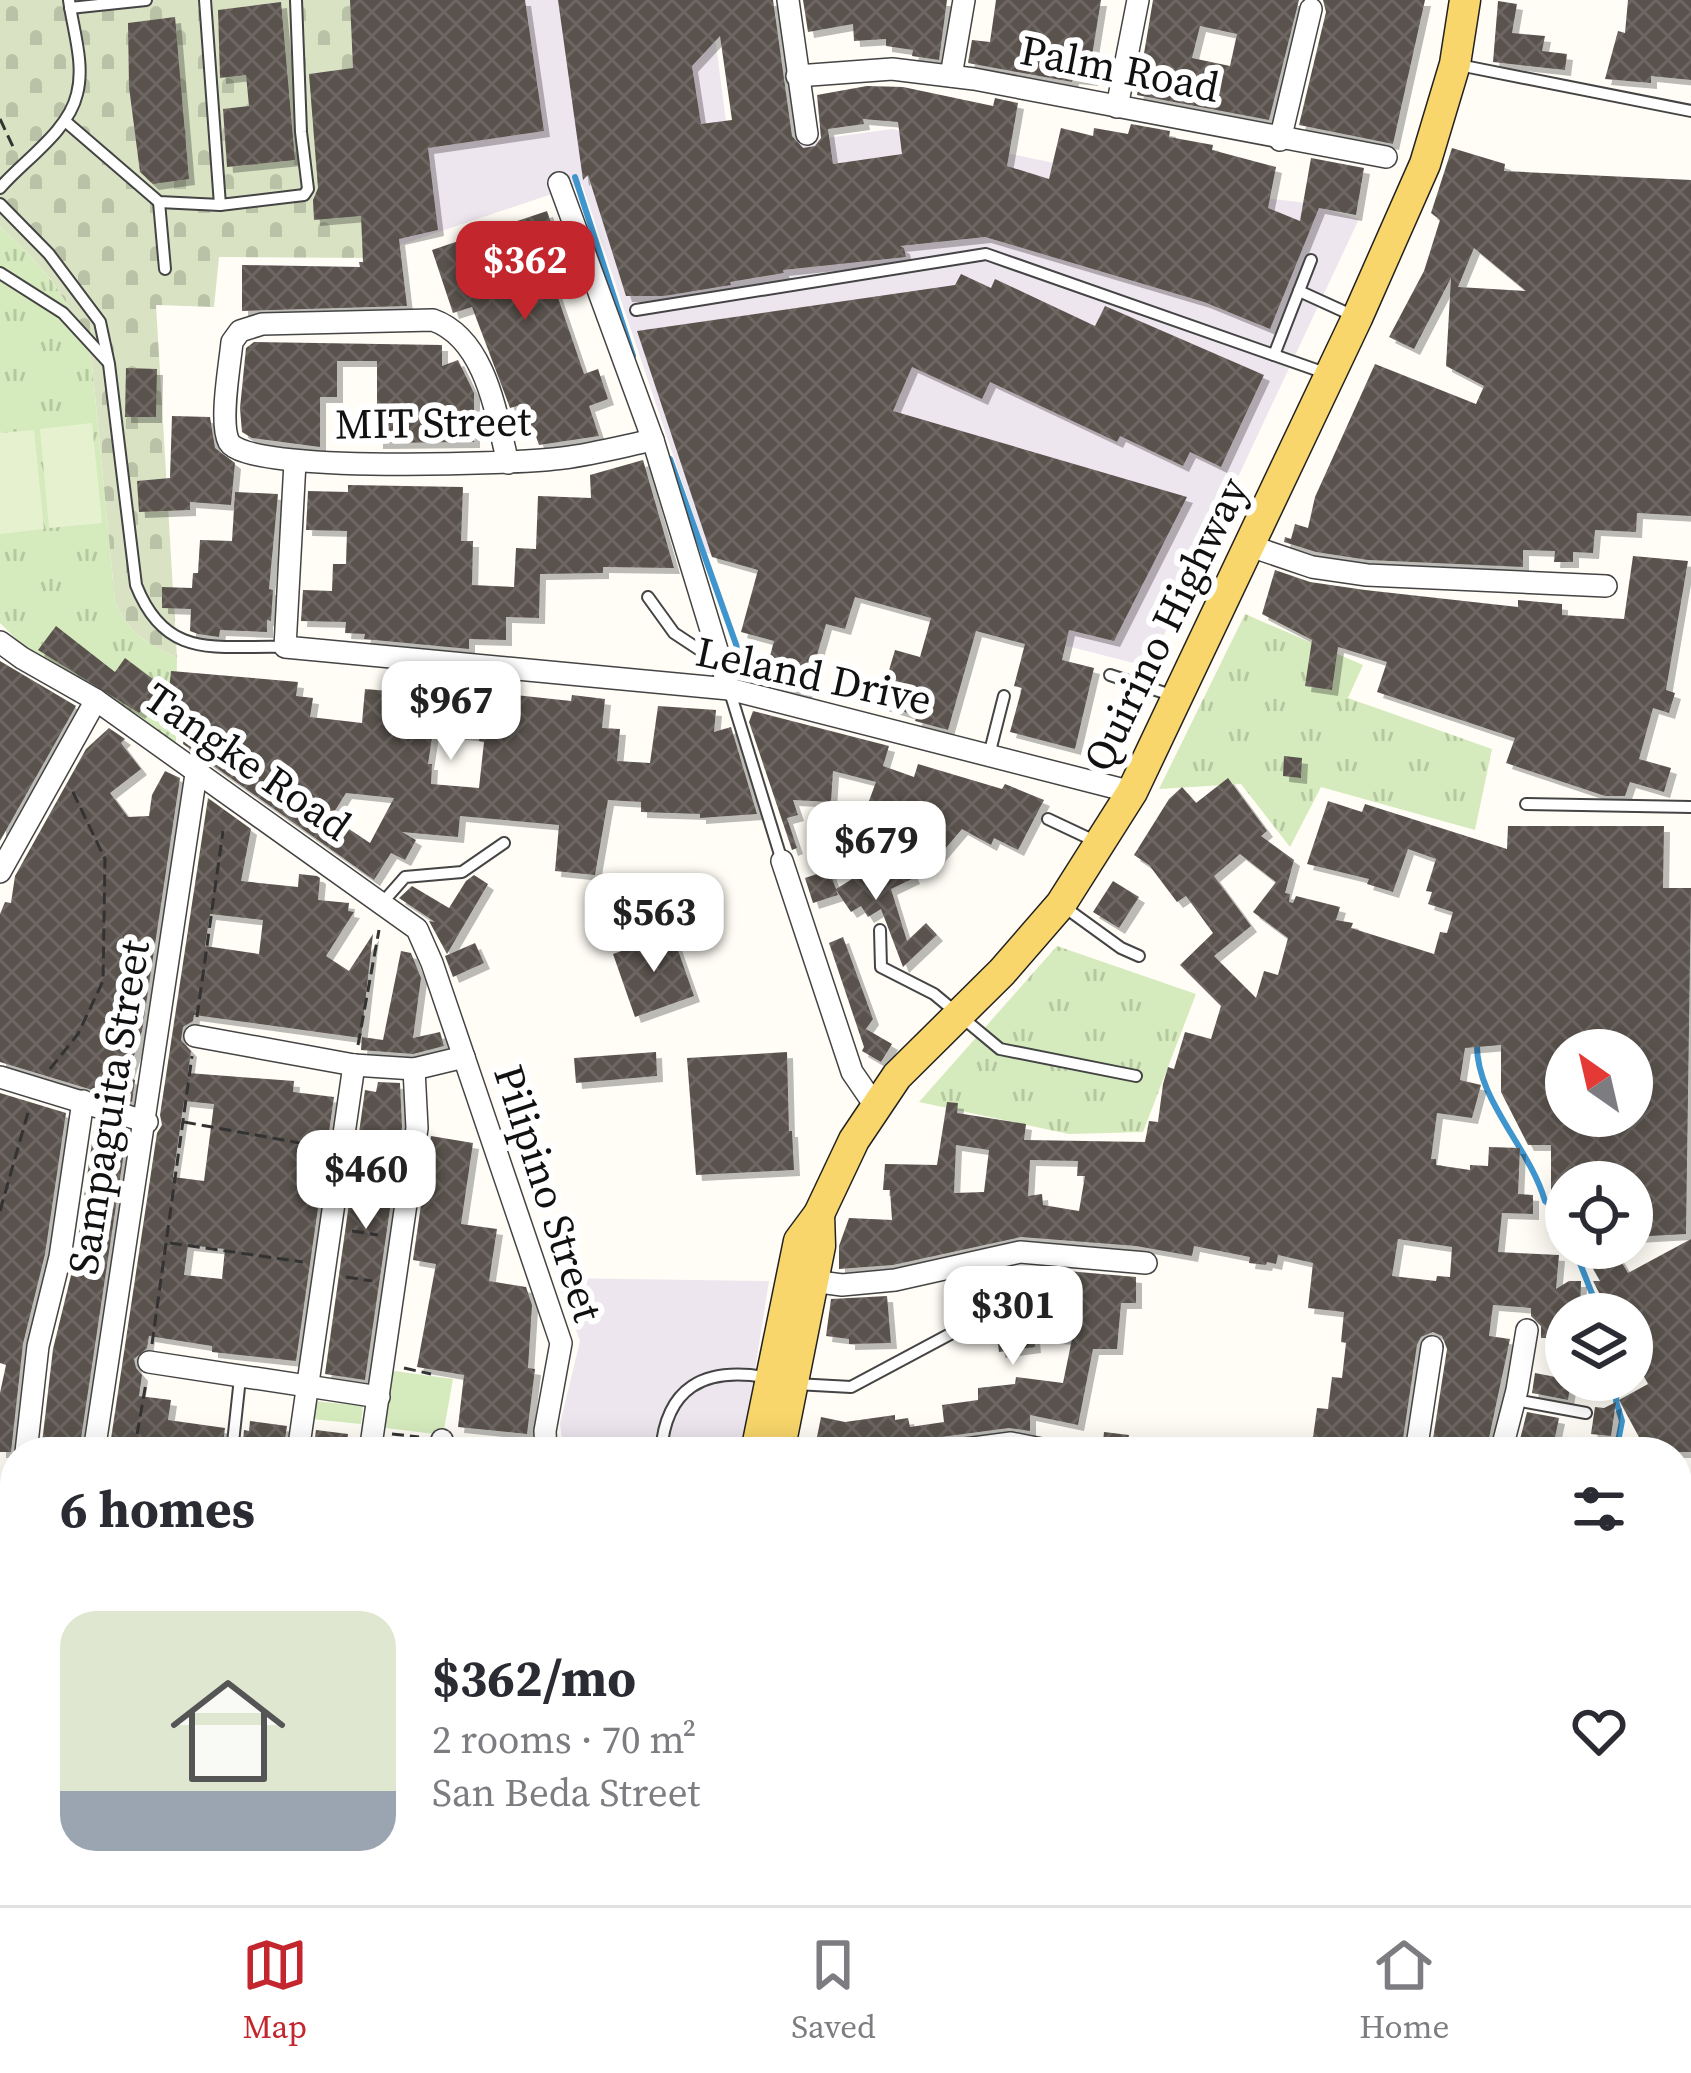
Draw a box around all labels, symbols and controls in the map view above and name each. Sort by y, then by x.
street label: Palm Road [1016,20,1225,116]
pin: $362 [454,221,596,323]
text: $362 [483,233,567,286]
street label: MIT Street [334,391,532,453]
street label: Quirino Highway [1069,467,1261,781]
street label: Leland Drive [691,622,937,728]
pin: $967 [380,661,522,763]
street label: Tangke Road [133,668,363,854]
text: $967 [409,673,493,726]
pin: $679 [805,801,947,903]
text: $679 [834,813,918,866]
pin: $563 [583,873,725,975]
text: $563 [612,885,696,938]
street label: Sampaguita Street [53,935,163,1278]
north arrow [1545,1029,1653,1137]
map controls [1545,1029,1653,1401]
street label: Pilipino Street [480,1057,618,1329]
pin: $460 [295,1130,437,1232]
text: $460 [324,1142,408,1195]
button: locate [1545,1161,1653,1269]
pin: $301 [942,1266,1084,1368]
text: $301 [971,1278,1055,1331]
button: layers [1545,1293,1653,1401]
text: 6 homes [60,1474,255,1544]
icon: filters [1566,1476,1632,1542]
text: $362/mo [432,1643,636,1713]
icon: home [156,1659,300,1803]
icon: heart [1566,1698,1632,1764]
text: 2 rooms · 70 m² [432,1713,696,1766]
text: San Beda Street [432,1766,700,1819]
tab: Map [242,1932,308,2049]
tab: Saved [791,1932,876,2049]
tab: Home [1359,1932,1449,2049]

